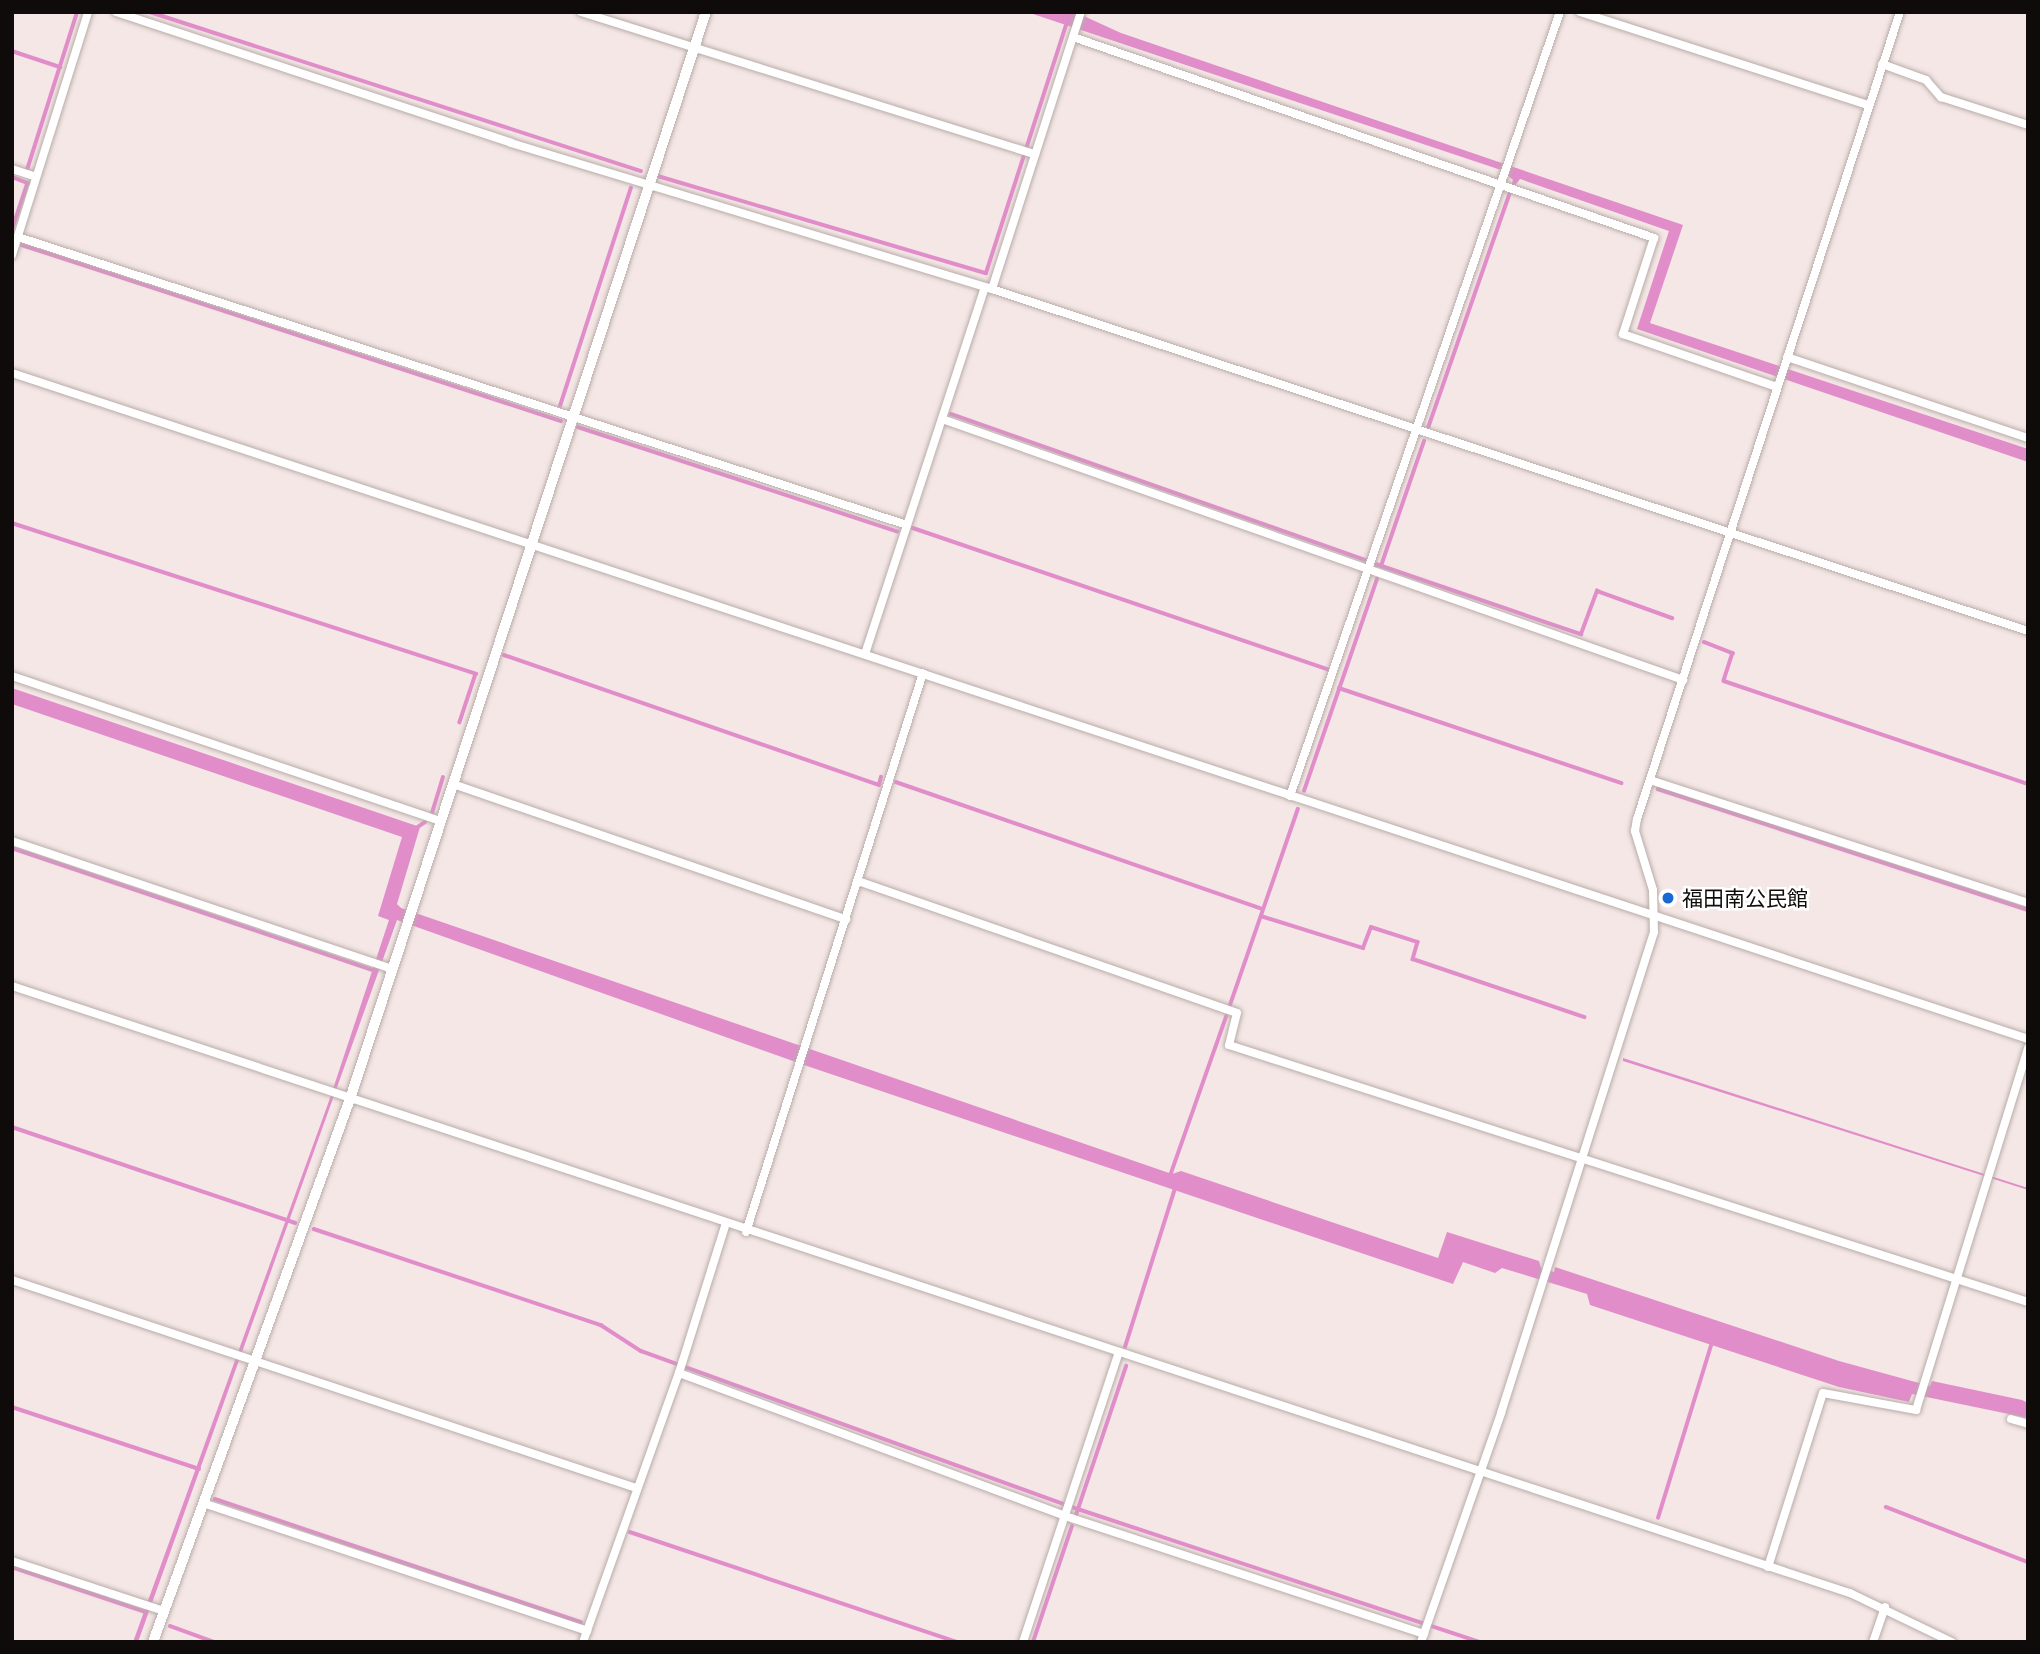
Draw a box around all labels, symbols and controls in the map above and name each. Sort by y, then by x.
place label: 福田南公民館 [1682,885,1808,911]
marker: 福田南公民館 [1660,890,1676,906]

